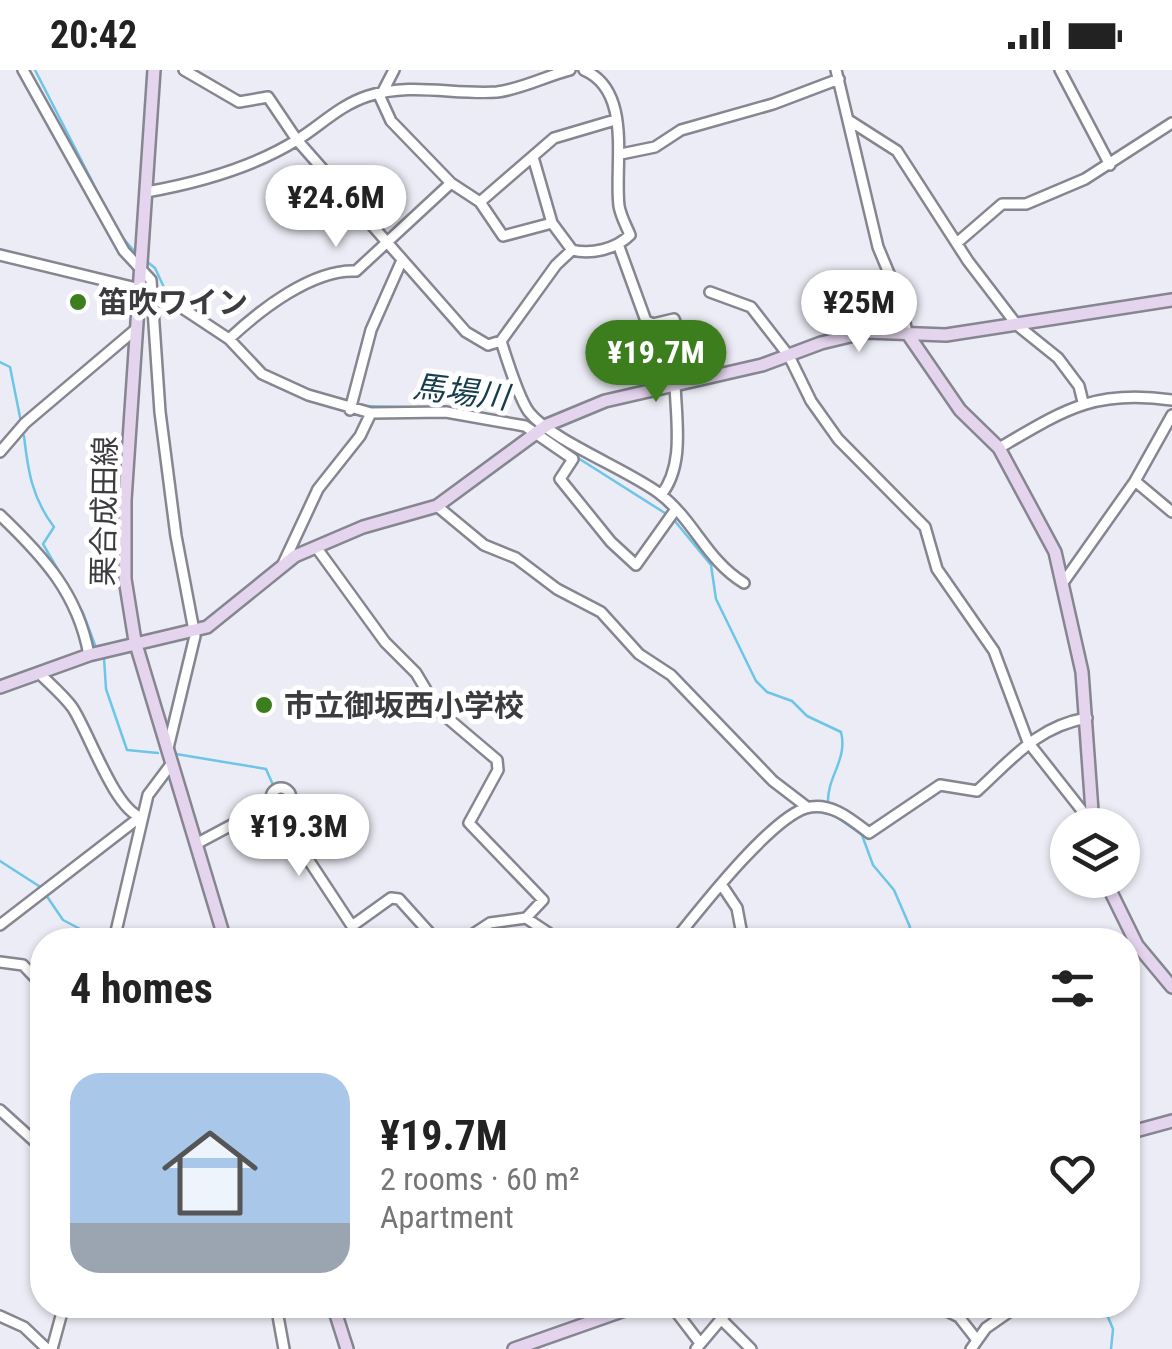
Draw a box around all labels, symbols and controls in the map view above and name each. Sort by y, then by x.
text: 20:42 [50,13,137,57]
pin: ¥24.6M [255,165,417,250]
text: ¥24.6M [287,178,385,216]
pin: ¥25M [800,270,918,355]
text: ¥25M [823,283,895,321]
place label: 笛吹ワイン [98,285,248,320]
marker: 笛吹ワイン [67,291,89,313]
pin: ¥19.7M [575,320,737,405]
text: ¥19.7M [607,333,705,371]
water label: 馬場川 [411,367,514,417]
street label: 栗合成田線 [85,436,123,586]
place label: 市立御坂西小学校 [284,688,524,723]
marker: 市立御坂西小学校 [253,694,275,716]
pin: ¥19.3M [218,794,380,879]
text: ¥19.3M [250,807,348,845]
map controls [1050,808,1140,898]
button: layers [1050,808,1140,898]
icon: filters [1045,961,1100,1016]
text: 4 homes [70,964,213,1013]
text: ¥19.7M [380,1111,508,1160]
icon: home [150,1113,270,1233]
icon: heart [1045,1146,1100,1201]
text: 2 rooms · 60 m² [380,1160,579,1198]
text: Apartment [380,1198,514,1236]

